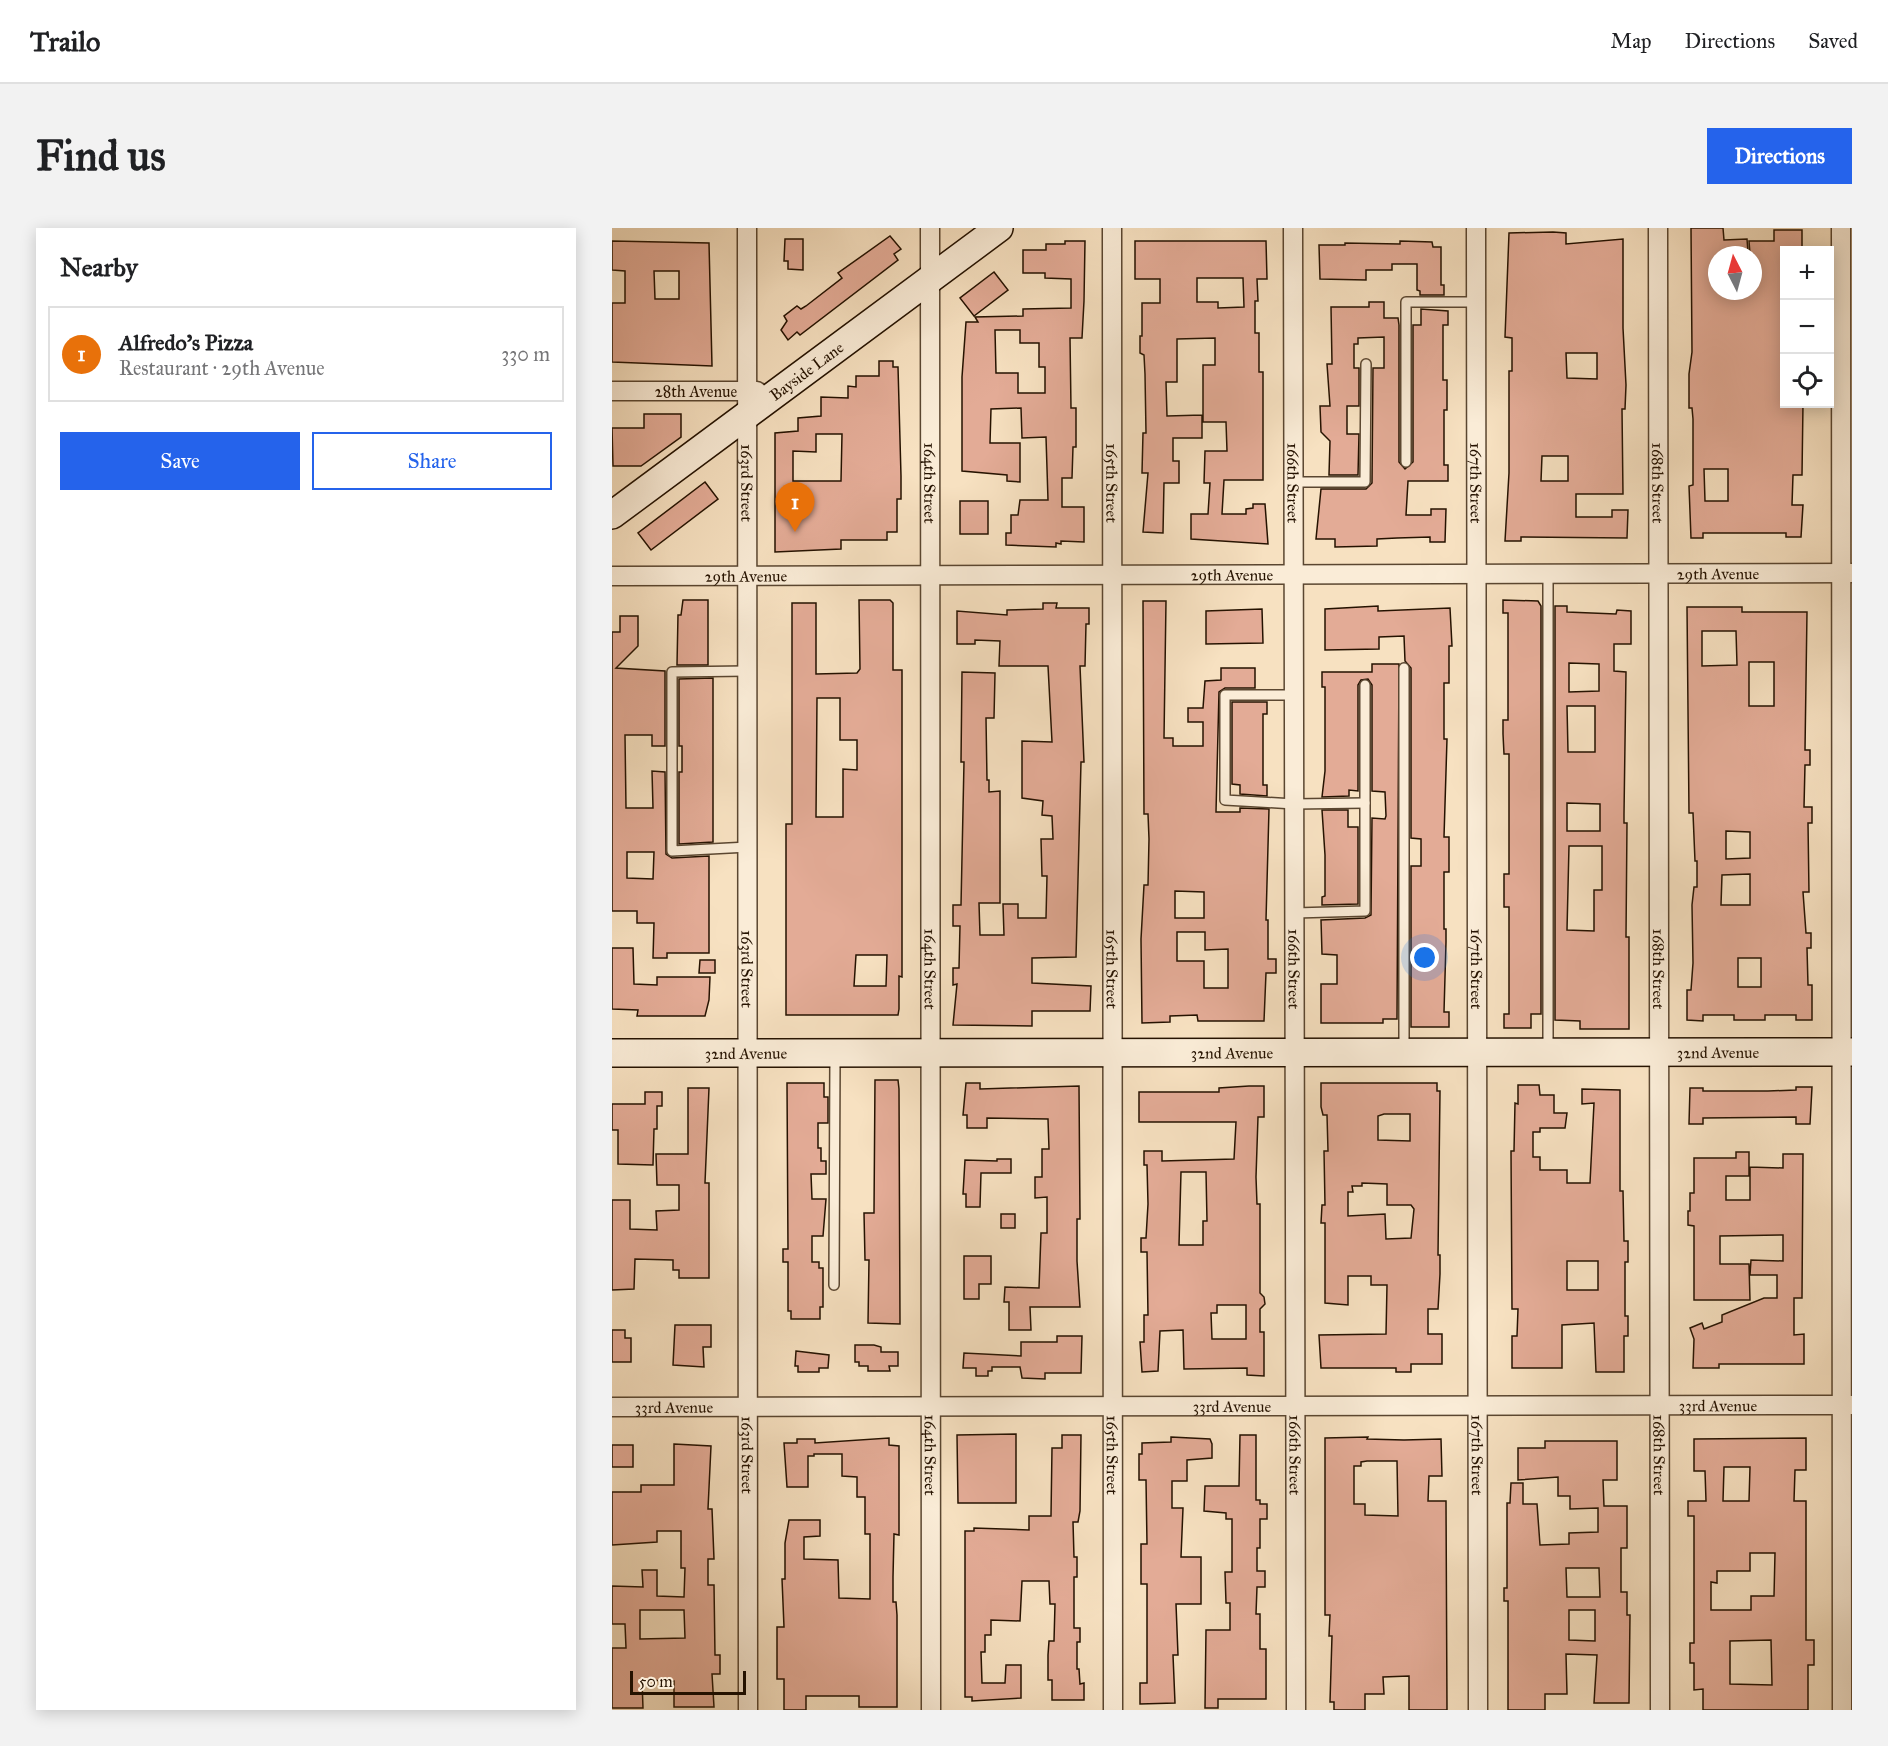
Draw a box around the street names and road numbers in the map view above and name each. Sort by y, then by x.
street label: Bayside Lane [766,337,847,404]
street label: 28th Avenue [655,382,738,401]
street label: 164th Street [921,442,940,524]
street label: 165th Street [1103,443,1122,523]
street label: 166th Street [1284,443,1303,524]
street label: 167th Street [1467,443,1486,524]
street label: 168th Street [1649,443,1668,524]
street label: 163rd Street [738,444,757,522]
street label: 29th Avenue [1677,564,1760,583]
street label: 29th Avenue [1191,565,1274,584]
street label: 29th Avenue [705,566,788,585]
street label: 164th Street [921,928,940,1010]
street label: 165th Street [1103,929,1122,1009]
street label: 166th Street [1285,929,1304,1010]
street label: 167th Street [1467,929,1487,1010]
street label: 168th Street [1649,929,1669,1010]
street label: 163rd Street [738,930,757,1008]
street label: 32nd Avenue [705,1043,788,1062]
street label: 32nd Avenue [1191,1043,1274,1062]
street label: 32nd Avenue [1677,1043,1760,1062]
street label: 33rd Avenue [1193,1396,1271,1416]
street label: 33rd Avenue [1679,1396,1757,1415]
street label: 33rd Avenue [635,1397,713,1416]
street label: 164th Street [921,1414,940,1496]
street label: 165th Street [1103,1415,1122,1495]
street label: 166th Street [1286,1415,1305,1496]
street label: 167th Street [1468,1415,1487,1496]
street label: 168th Street [1650,1415,1669,1496]
street label: 163rd Street [738,1416,757,1494]

